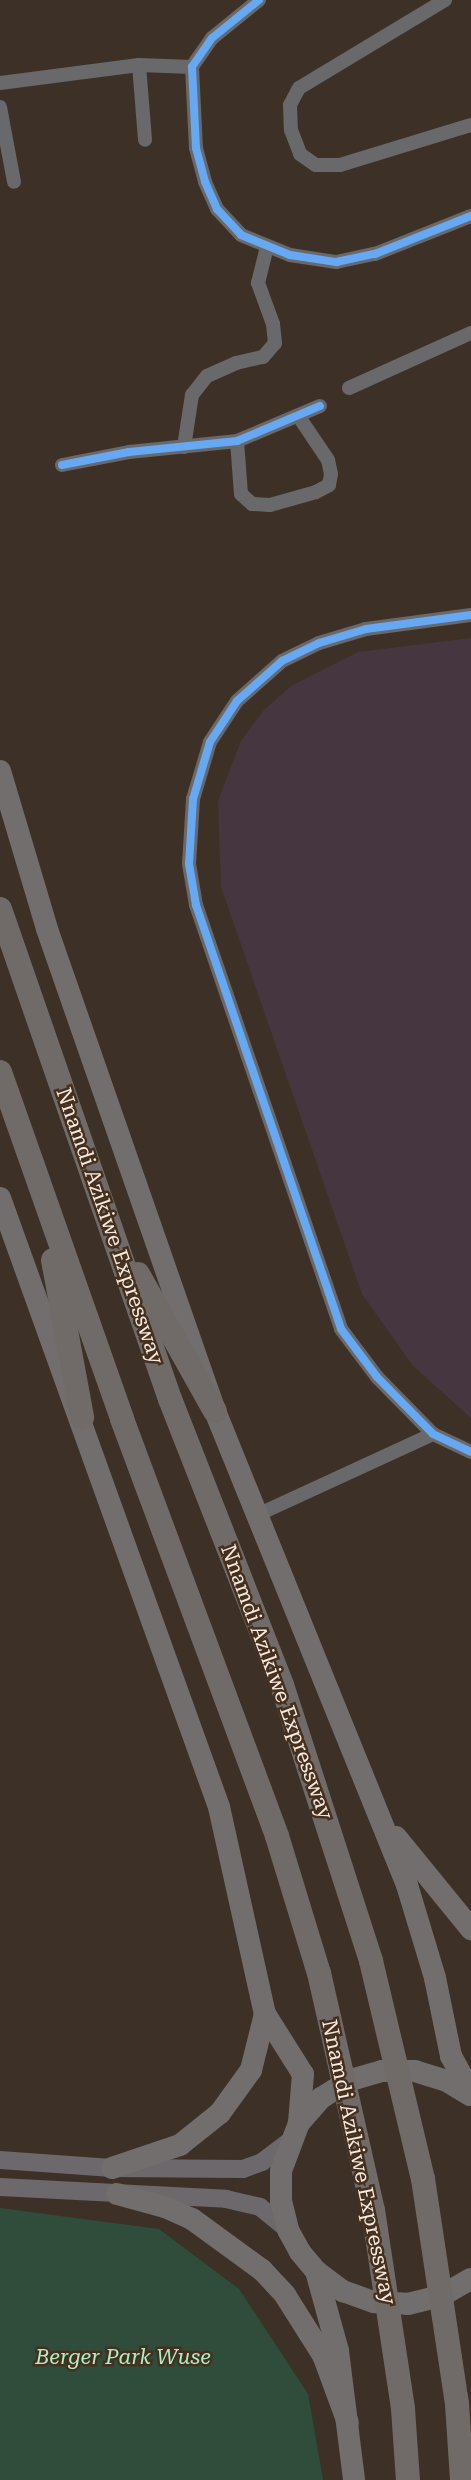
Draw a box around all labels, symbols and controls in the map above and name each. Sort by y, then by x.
street label: Nnamdi Azikiwe Expressway [51,1084,169,1368]
street label: Nnamdi Azikiwe Expressway [215,1541,339,1823]
street label: Nnamdi Azikiwe Expressway [316,2017,402,2307]
park label: Berger Park Wuse [35,2344,211,2370]

